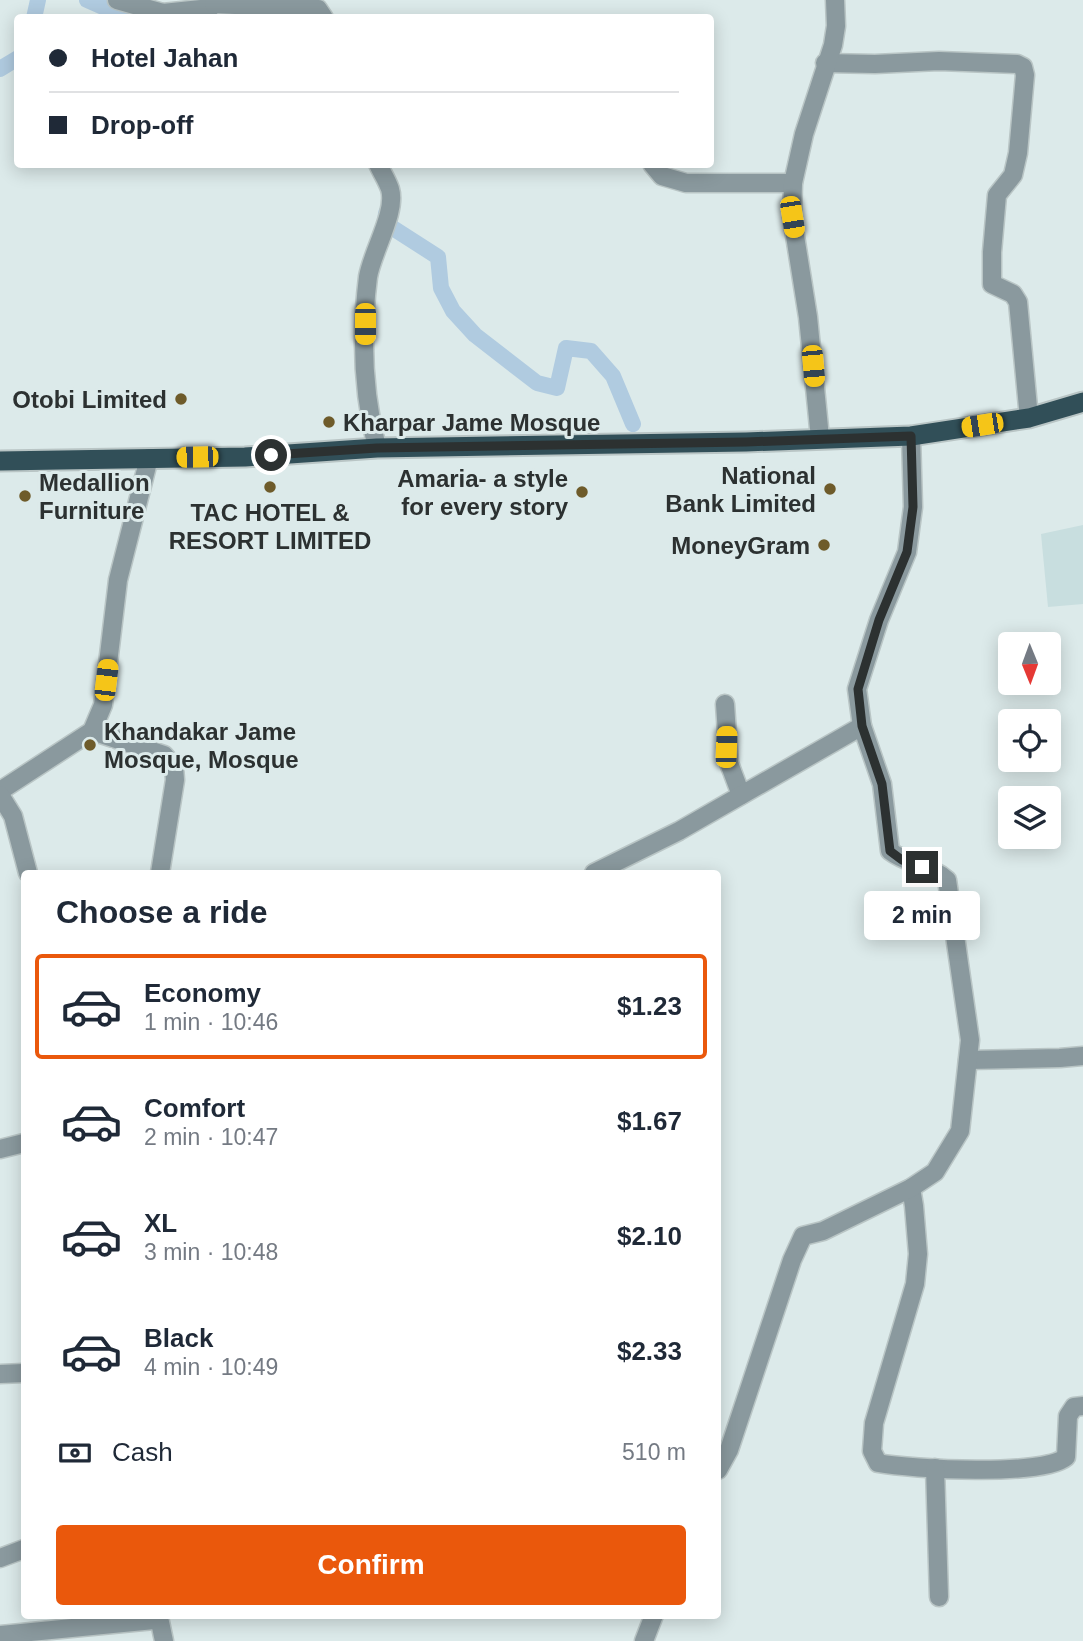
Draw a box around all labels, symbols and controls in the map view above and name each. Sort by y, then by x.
text: Hotel Jahan [91,43,238,73]
text: Drop-off [91,110,194,140]
car [779,195,806,239]
car [355,303,376,345]
car [801,344,826,388]
place label: Otobi Limited [12,386,167,413]
marker: Otobi Limited [173,391,189,407]
place label: Kharpar Jame Mosque [343,409,600,436]
car [960,411,1005,439]
marker: Kharpar Jame Mosque [321,414,337,430]
route start [255,439,287,471]
car [176,446,219,468]
place label: National Bank Limited [665,462,816,517]
place label: Amaria- a style for every story [397,465,569,520]
place label: Medallion Furniture [39,469,150,524]
marker: TAC HOTEL & RESORT LIMITED [262,479,278,495]
marker: National Bank Limited [822,481,838,497]
marker: Amaria- a style for every story [574,484,590,500]
marker: Medallion Furniture [17,488,33,504]
place label: TAC HOTEL & RESORT LIMITED [169,499,371,554]
place label: MoneyGram [671,532,810,559]
marker: MoneyGram [816,537,832,553]
north arrow [998,632,1060,695]
map controls [998,632,1061,849]
car [94,658,119,702]
button: locate [998,709,1061,772]
place label: Khandakar Jame Mosque, Mosque [104,718,299,773]
car [715,726,738,768]
marker: Khandakar Jame Mosque, Mosque [82,737,98,753]
button: layers [998,786,1061,849]
route end [906,851,938,883]
callout: 2 min [864,892,980,940]
text: Choose a ride [56,894,268,930]
text: 2 min [892,902,952,928]
icon: car [60,975,123,1038]
text: Economy [144,978,261,1008]
text: $1.23 [617,991,682,1021]
text: 1 min · 10:46 [144,1009,278,1035]
icon: car [60,1090,123,1153]
text: Comfort [144,1093,245,1123]
text: $1.67 [617,1106,682,1136]
text: 2 min · 10:47 [144,1124,278,1150]
icon: car [60,1205,123,1268]
text: XL [144,1208,177,1238]
text: $2.10 [617,1221,682,1251]
text: 3 min · 10:48 [144,1239,278,1265]
icon: car [60,1320,123,1383]
text: Black [144,1323,213,1353]
text: $2.33 [617,1336,682,1366]
text: 4 min · 10:49 [144,1354,278,1380]
icon: cash [56,1434,94,1472]
text: Cash [112,1437,173,1467]
text: 510 m [622,1439,686,1465]
button: Confirm [56,1525,686,1605]

